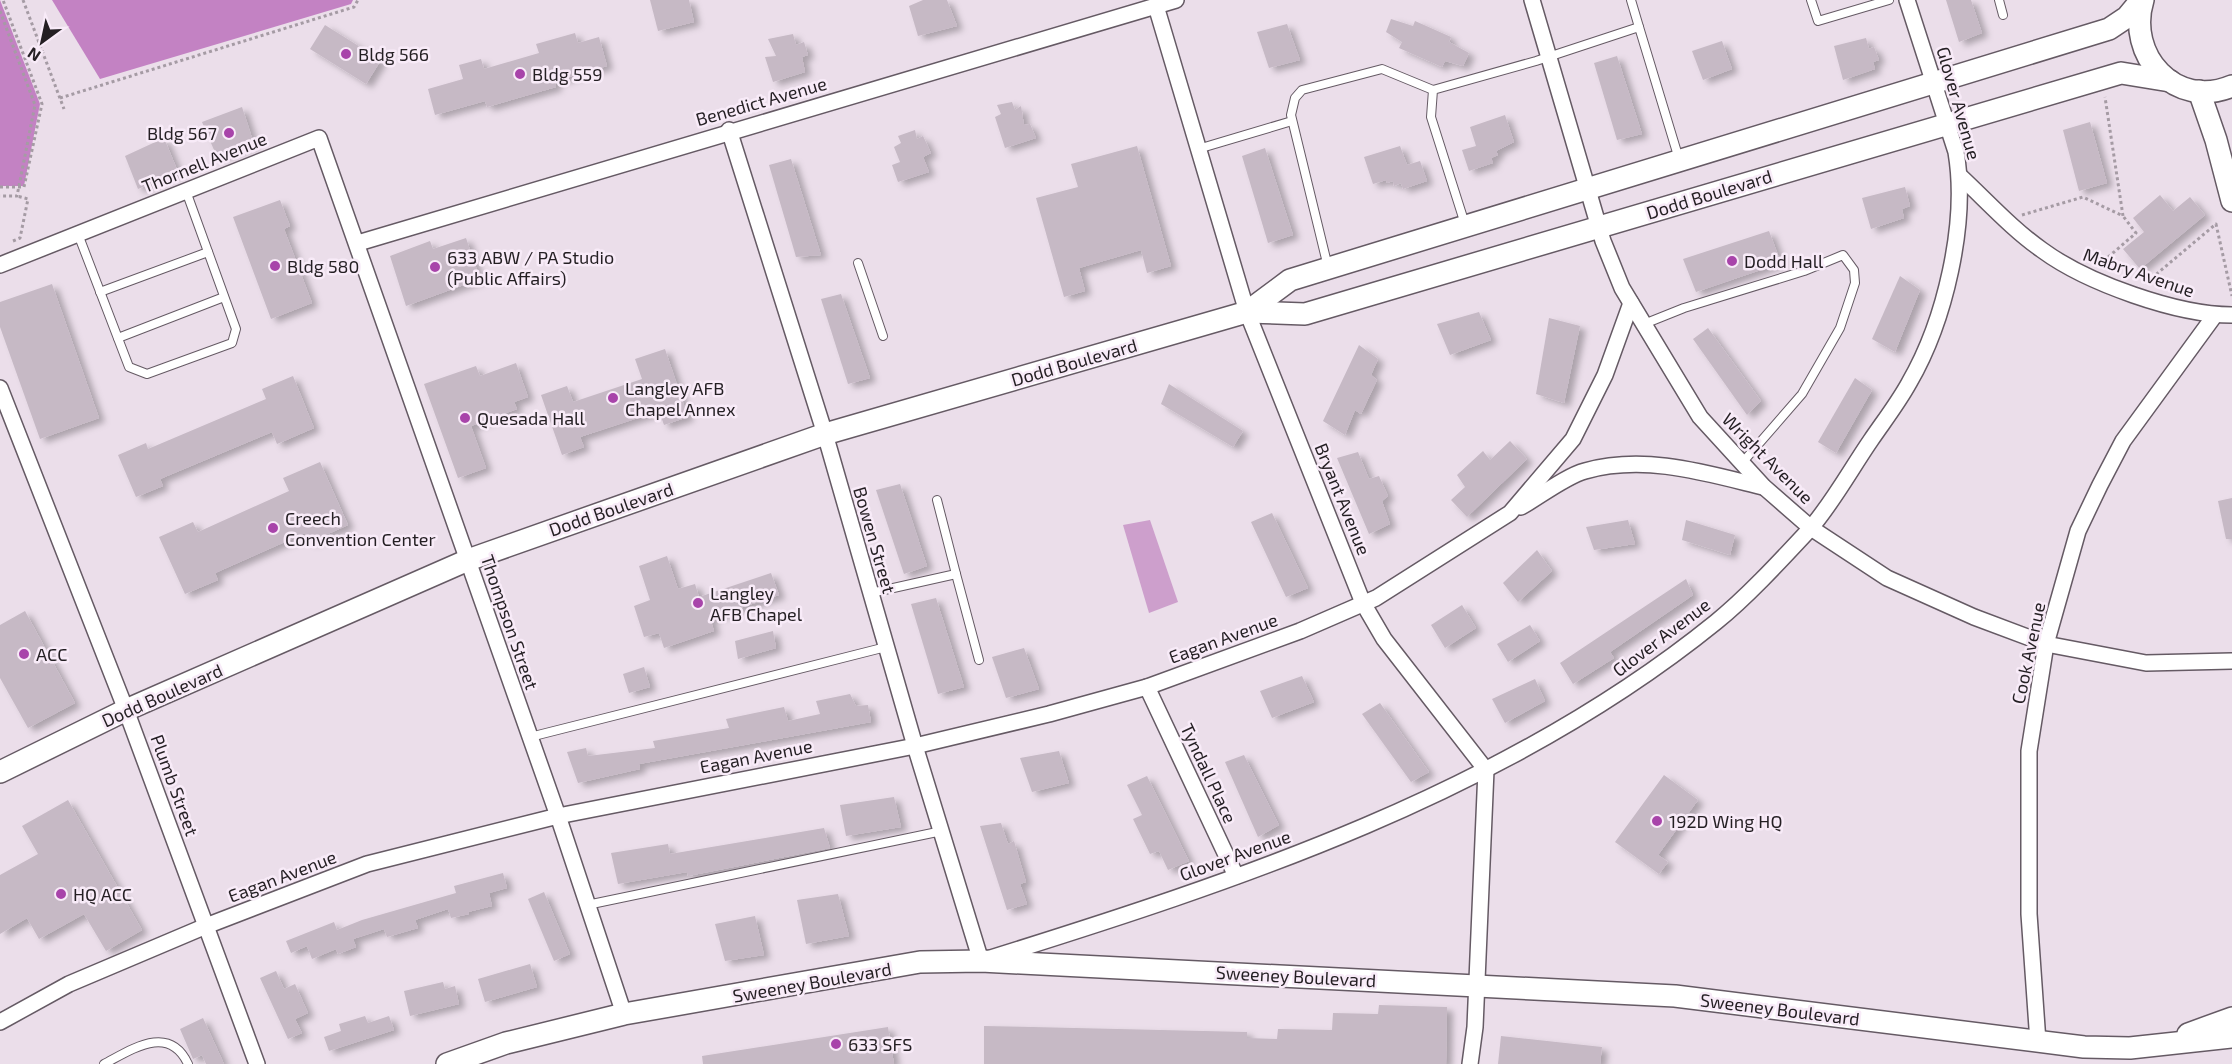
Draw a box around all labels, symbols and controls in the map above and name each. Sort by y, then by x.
north arrow [12,12,72,72]
place label: Bldg 566 [358,43,429,65]
text: N [24,44,44,66]
street label: Glover Avenue [1932,44,1986,162]
marker: Bldg 566 [339,47,353,61]
place label: Bldg 559 [532,63,602,85]
marker: Bldg 559 [513,67,527,81]
street label: Benedict Avenue [693,72,829,130]
place label: Bldg 567 [147,122,217,144]
marker: Bldg 567 [222,126,236,140]
street label: Thornell Avenue [138,127,270,197]
street label: Dodd Boulevard [1644,164,1774,224]
street label: Mabry Avenue [2080,243,2198,301]
place label: 633 ABW / PA Studio (Public Affairs) [447,246,614,289]
place label: Dodd Hall [1744,250,1824,272]
marker: Dodd Hall [1725,254,1739,268]
place label: Bldg 580 [287,255,359,277]
marker: Bldg 580 [268,259,282,273]
marker: 633 ABW / PA Studio (Public Affairs) [428,260,442,274]
street label: Dodd Boulevard [1008,333,1140,391]
place label: Langley AFB Chapel Annex [625,377,736,420]
marker: Langley AFB Chapel Annex [606,391,620,405]
place label: Quesada Hall [477,407,585,429]
street label: Wright Avenue [1718,408,1818,508]
marker: Quesada Hall [458,411,472,425]
street label: Bryant Avenue [1311,440,1375,558]
street label: Dodd Boulevard [546,477,676,541]
street label: Bowen Street [849,484,901,596]
place label: Creech Convention Center [285,507,436,550]
marker: Creech Convention Center [266,521,280,535]
street label: Thompson Street [477,552,543,692]
place label: Langley AFB Chapel [710,582,803,625]
street label: Glover Avenue [1608,593,1714,681]
marker: Langley AFB Chapel [691,596,705,610]
street label: Cook Avenue [2006,600,2050,706]
street label: Eagan Avenue [1166,608,1280,668]
place label: ACC [36,643,67,665]
marker: ACC [17,647,31,661]
street label: Dodd Boulevard [98,658,226,732]
street label: Tyndall Place [1176,720,1242,826]
street label: Plumb Street [146,731,204,839]
street label: Eagan Avenue [698,734,814,778]
place label: 192D Wing HQ [1669,810,1782,832]
marker: 192D Wing HQ [1650,814,1664,828]
street label: Glover Avenue [1176,825,1294,885]
street label: Eagan Avenue [225,845,339,907]
place label: HQ ACC [73,883,132,905]
marker: HQ ACC [54,887,68,901]
street label: Sweeney Boulevard [731,957,893,1007]
street label: Sweeney Boulevard [1215,961,1377,991]
street label: Sweeney Boulevard [1699,988,1861,1030]
place label: 633 SFS [848,1033,912,1055]
marker: 633 SFS [829,1037,843,1051]

